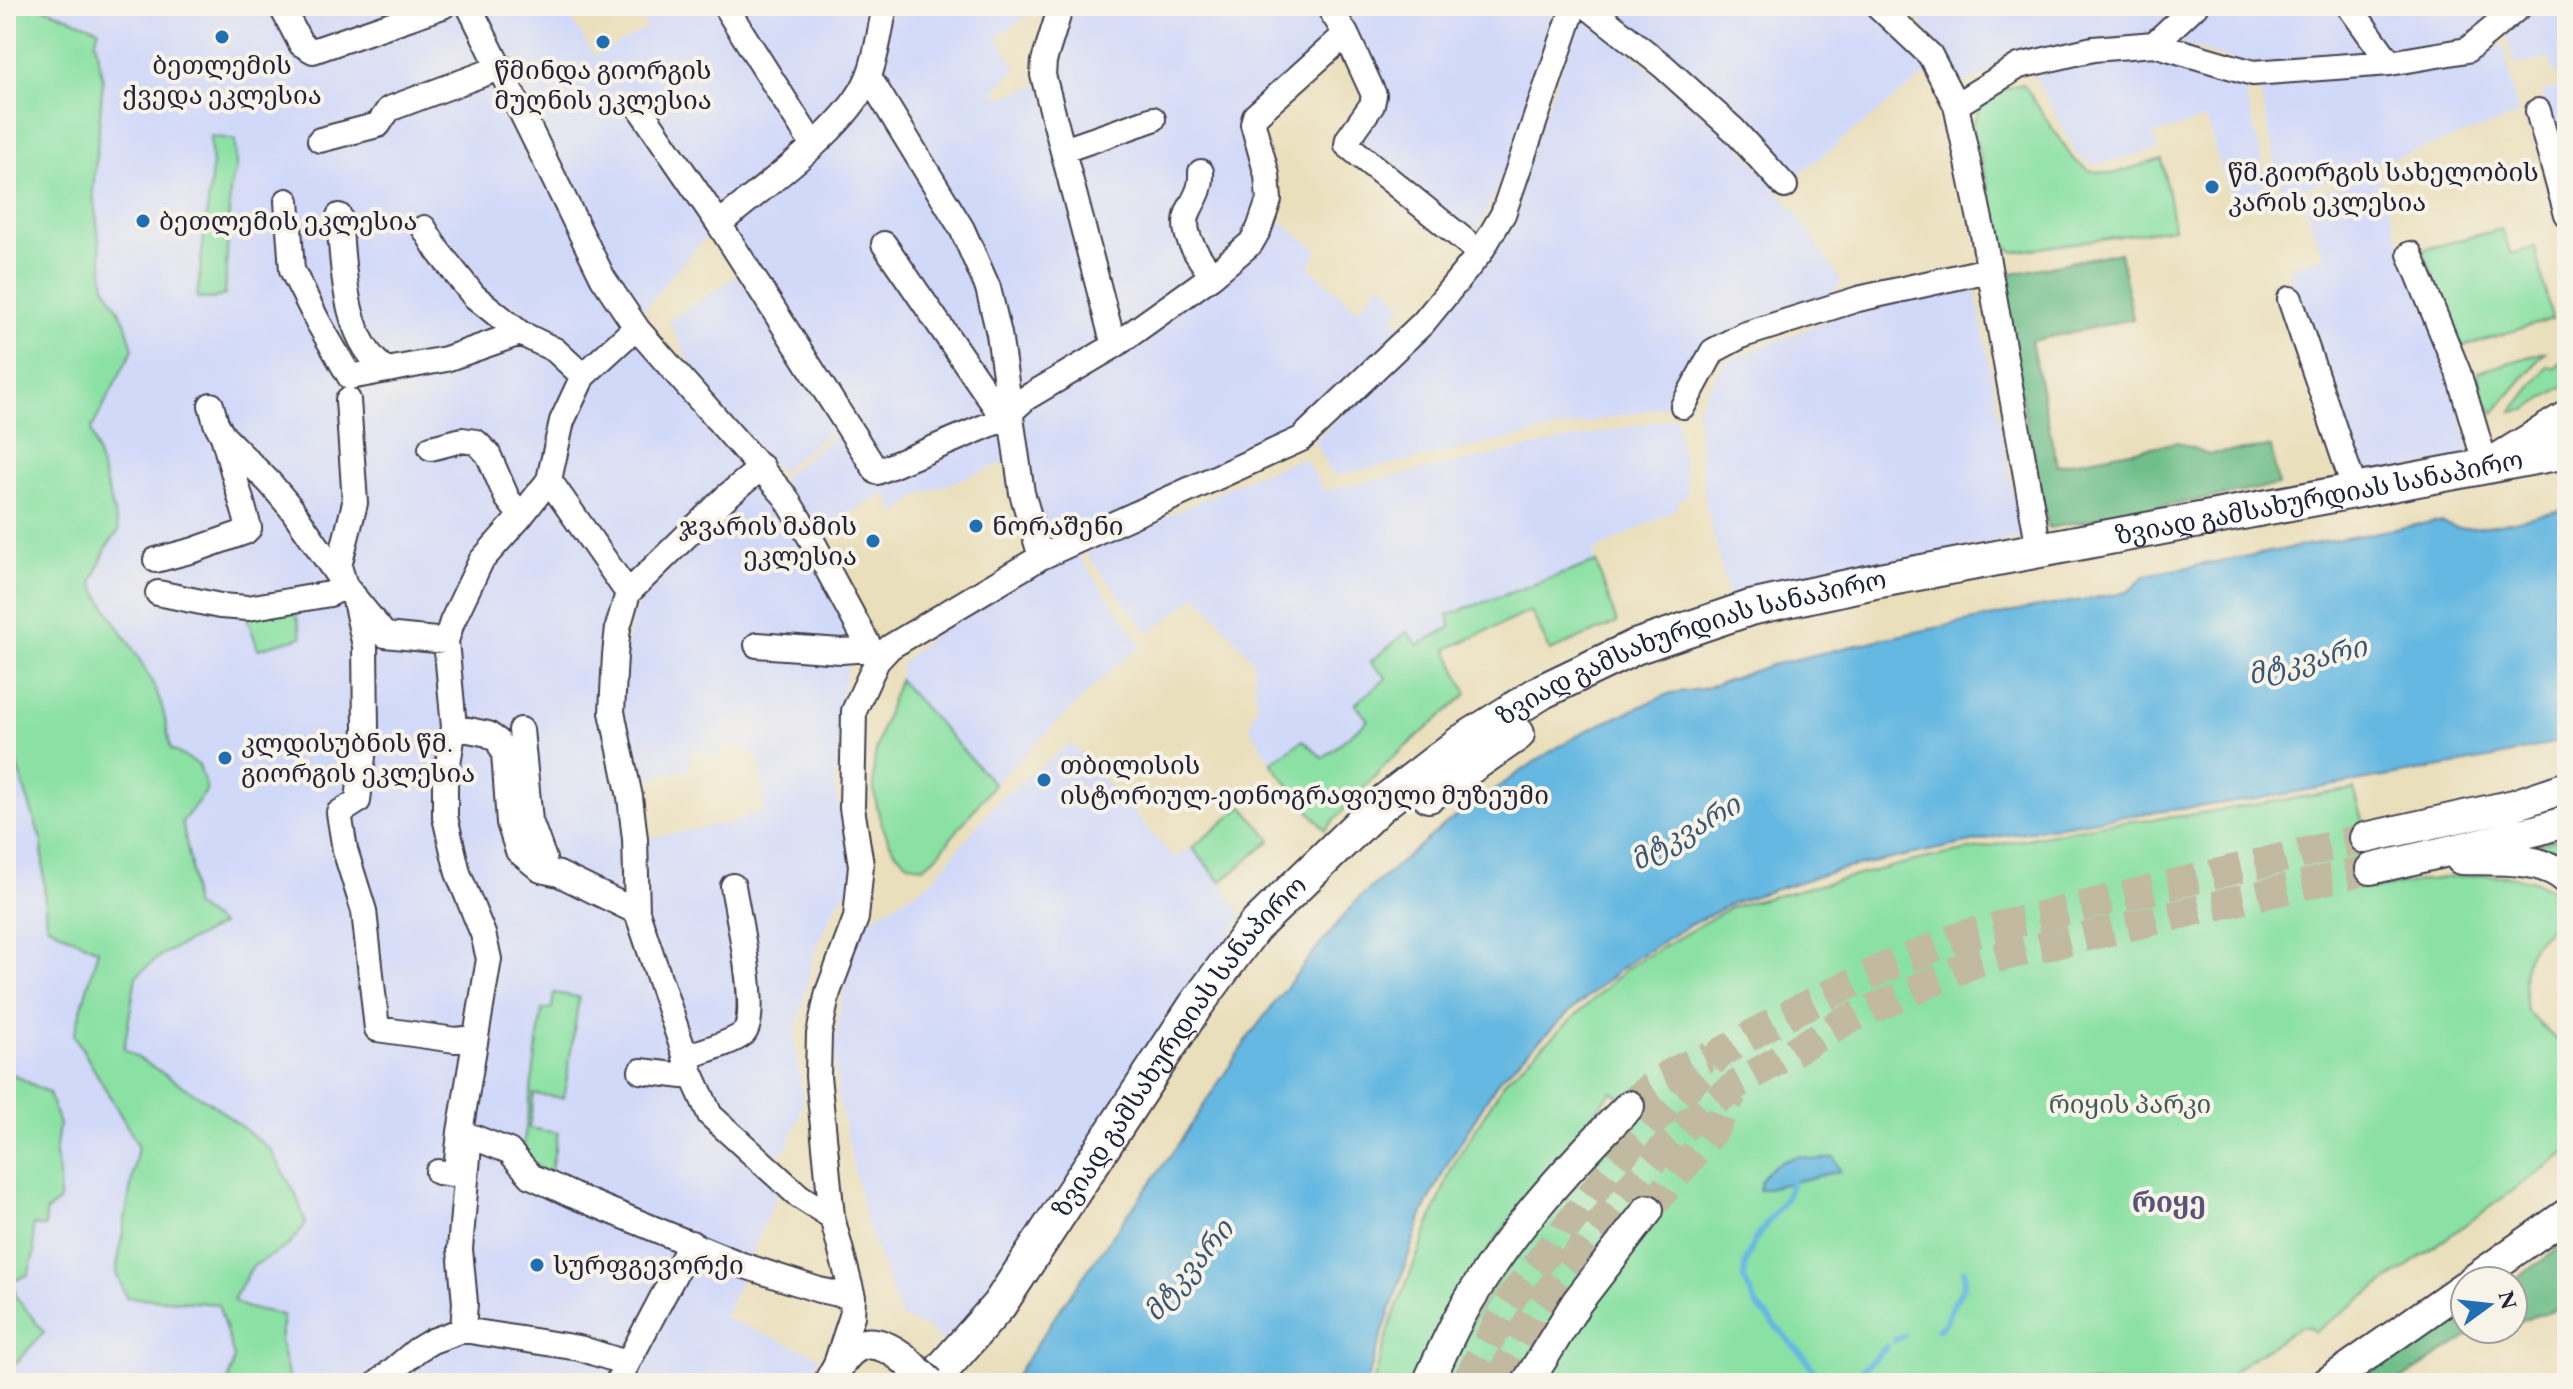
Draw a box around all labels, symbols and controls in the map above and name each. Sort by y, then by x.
marker: ბეთლემის ქვედა ეკლესია [213,28,231,46]
marker: წმინდა გიორგის მუღნის ეკლესია [594,33,612,51]
place label: ბეთლემის ქვედა ეკლესია [122,48,322,112]
place label: წმინდა გიორგის მუღნის ეკლესია [494,53,712,117]
place label: წმ.გიორგის სახელობის კარის ეკლესია [2228,155,2539,219]
marker: წმ.გიორგის სახელობის კარის ეკლესია [2203,178,2221,196]
place label: ბეთლემის ეკლესია [159,204,418,238]
marker: ბეთლემის ეკლესია [134,212,152,230]
street label: ზვიად გამსახურდიას სანაპირო [2113,443,2526,552]
place label: ჯვარის მამის ეკლესია [679,509,857,573]
place label: ნორაშენი [992,509,1124,543]
marker: ნორაშენი [967,517,985,535]
marker: ჯვარის მამის ეკლესია [864,532,882,550]
street label: ზვიად გამსახურდიას სანაპირო [1490,562,1889,733]
water label: მტკვარი [2244,627,2372,692]
place label: კლდისუბნის წმ. გიორგის ეკლესია [241,726,475,790]
place label: თბილისის ისტორიულ-ეთნოგრაფიული მუზეუმი [1060,748,1549,812]
marker: კლდისუბნის წმ. გიორგის ეკლესია [216,749,234,767]
marker: თბილისის ისტორიულ-ეთნოგრაფიული მუზეუმი [1035,771,1053,789]
water label: მტკვარი [1623,785,1748,878]
street label: ზვიად გამსახურდიას სანაპირო [1045,868,1314,1223]
park label: რიყის პარკი [2049,1087,2211,1121]
district label: რიყე [2132,1184,2206,1220]
water label: მტკვარი [1135,1210,1242,1328]
place label: სურფგევორქი [553,1248,744,1282]
marker: სურფგევორქი [528,1256,546,1274]
north arrow [2449,1265,2529,1345]
text: N [2492,1288,2524,1312]

